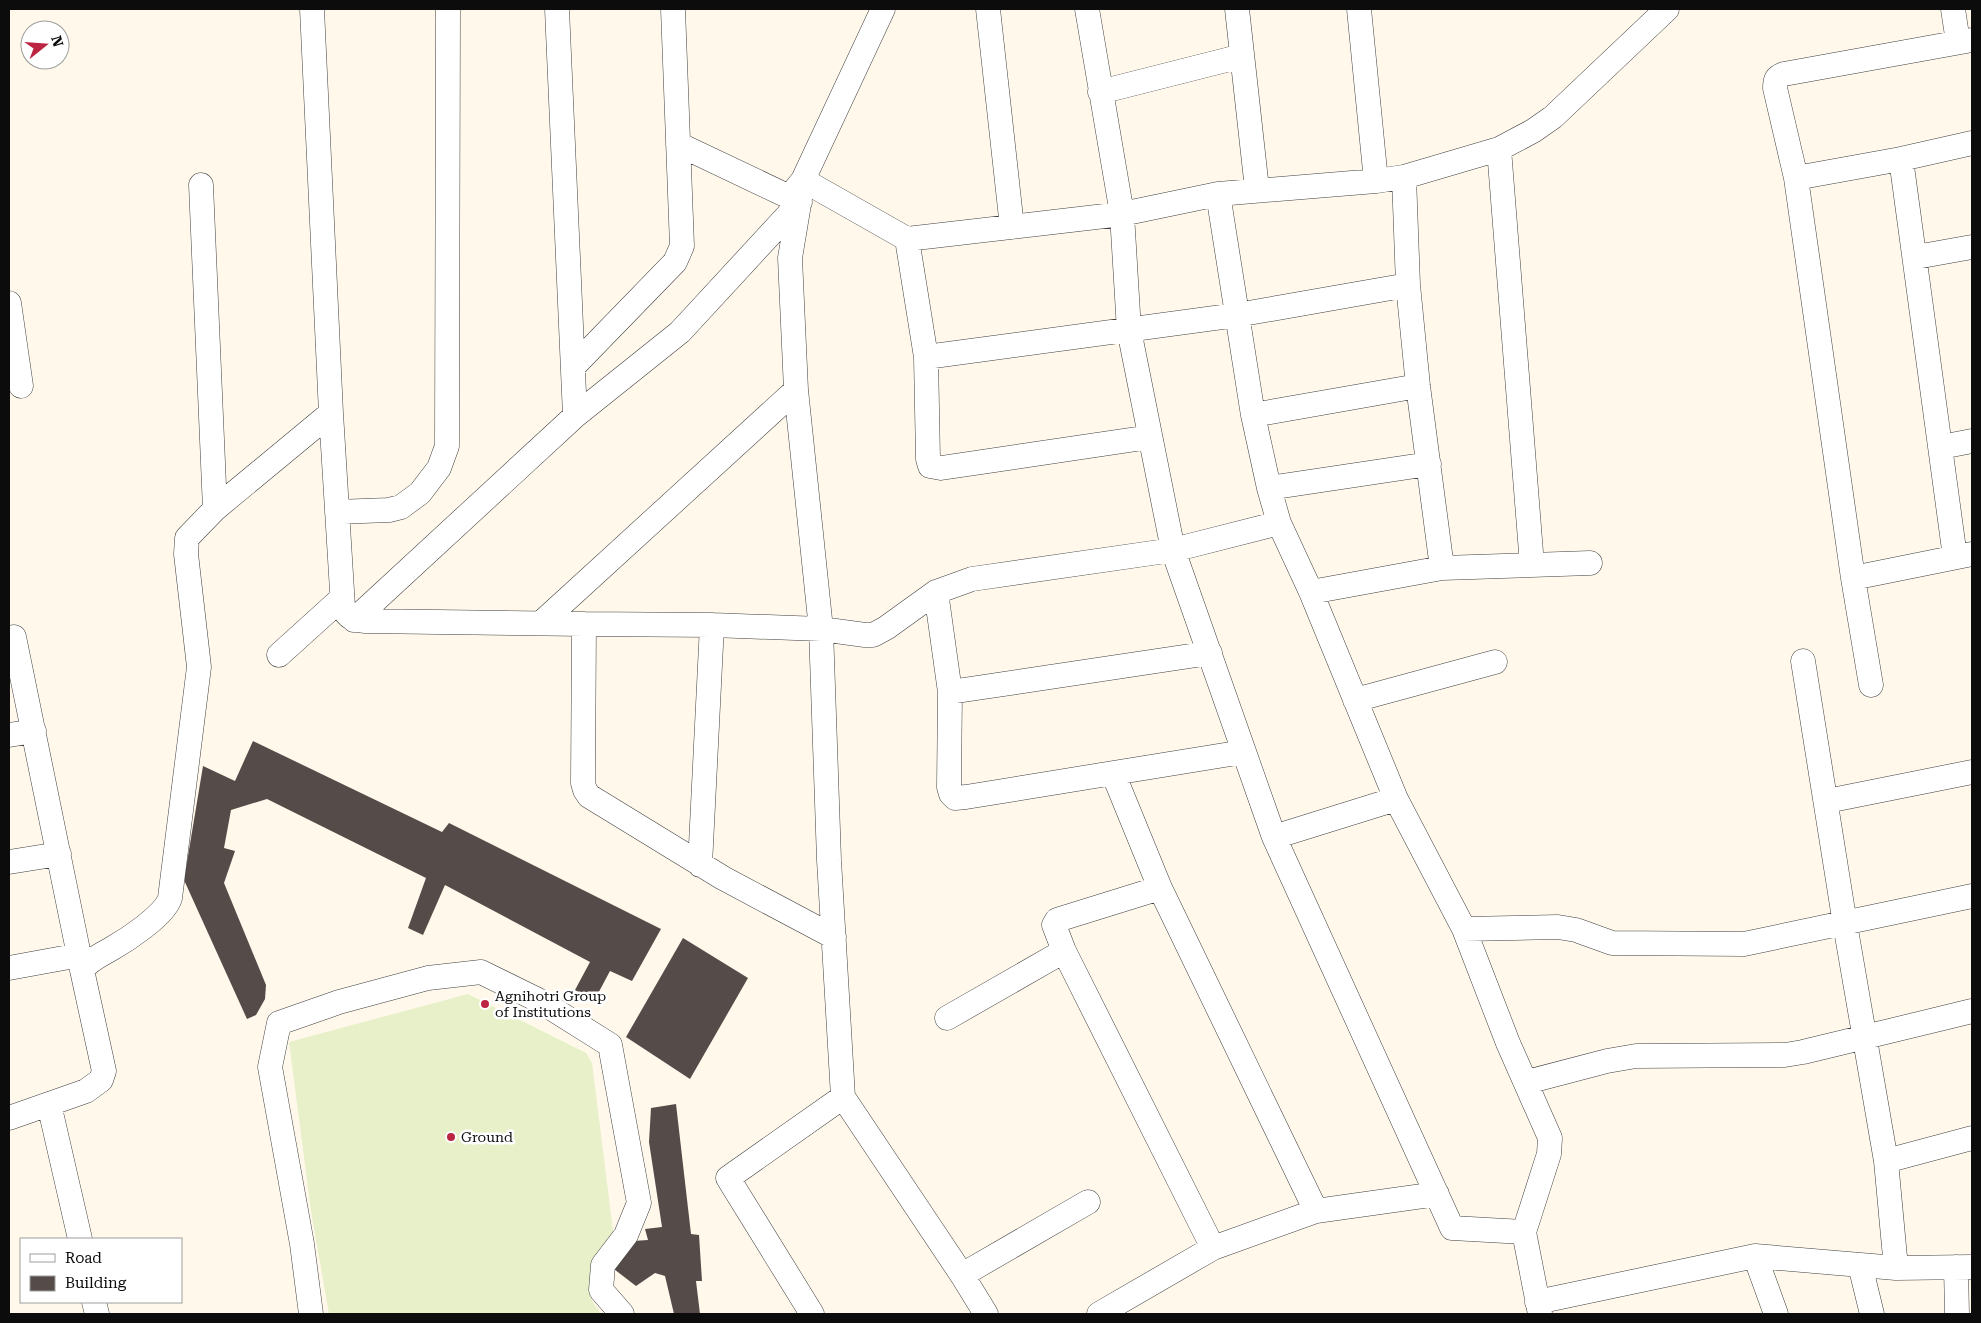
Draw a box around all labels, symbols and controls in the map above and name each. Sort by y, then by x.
north arrow [20,20,70,70]
text: N [48,34,67,49]
place label: Agnihotri Group of Institutions [495,988,606,1020]
marker: Agnihotri Group of Institutions [479,998,491,1010]
place label: Ground [461,1129,513,1145]
marker: Ground [445,1131,457,1143]
legend [20,1238,182,1303]
text: Road [65,1249,102,1267]
text: Building [65,1274,127,1292]

